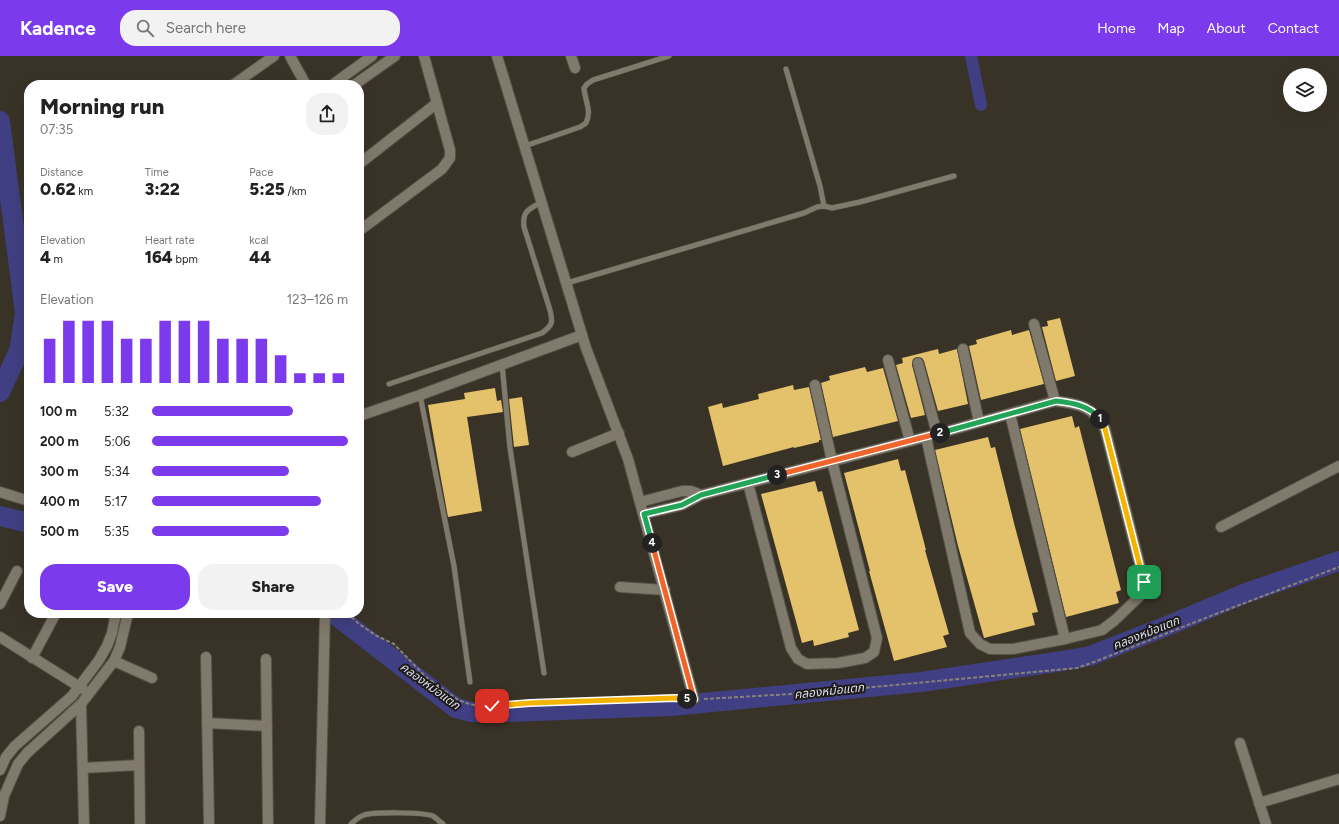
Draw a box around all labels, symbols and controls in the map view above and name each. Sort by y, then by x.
search box [120,10,400,46]
text: Kadence [20,17,96,40]
icon: search [134,17,156,39]
text: Search here [166,19,246,37]
text: Home [1097,20,1136,37]
text: Map [1158,20,1185,37]
text: About [1207,20,1246,37]
text: Contact [1268,20,1319,37]
map controls [1283,68,1327,112]
button: layers [1283,68,1327,112]
text: Morning run [40,93,164,120]
button: share [306,93,348,135]
text: 07:35 [40,122,73,137]
text: Distance [40,166,83,179]
text: Time [145,166,169,179]
text: Pace [249,166,273,179]
text: 0.62 [40,179,76,199]
text: 3:22 [145,179,180,199]
text: 5:25 [249,179,285,199]
text: km [76,185,93,198]
text: /km [285,185,306,198]
text: Elevation [40,234,85,247]
text: Heart rate [145,234,195,247]
text: kcal [249,234,269,247]
text: 4 [40,247,51,267]
text: 164 [145,247,173,267]
text: 44 [249,247,271,267]
text: m [51,253,63,266]
text: bpm [173,253,198,266]
text: Elevation [40,292,93,307]
text: 123–126 m [287,292,348,307]
text: 100 m [40,404,77,419]
text: 5:32 [104,404,129,419]
pin: 1 [1090,409,1110,429]
text: 1 [1098,412,1102,425]
pin: 2 [930,423,950,443]
text: 2 [937,426,943,439]
text: 200 m [40,434,79,449]
text: 5:06 [104,434,130,449]
text: 300 m [40,464,79,479]
text: 5:34 [104,464,130,479]
pin: 3 [767,465,787,485]
text: 3 [774,468,780,481]
text: 400 m [40,494,80,509]
text: 5:17 [104,494,127,509]
text: 500 m [40,524,79,539]
text: 5:35 [104,524,129,539]
pin: 4 [642,533,662,553]
text: 4 [649,536,655,549]
button: Save [40,564,190,610]
button: Share [198,564,348,610]
pin [1127,565,1161,599]
icon: arrive [1133,571,1155,593]
water label: คลองหม้อแตก [1111,613,1182,653]
water label: คลองหม้อแตก [397,660,463,713]
water label: คลองหม้อแตก [793,680,866,702]
pin [475,689,509,723]
pin: 5 [677,689,697,709]
text: 5 [684,692,690,705]
icon: check [481,695,503,717]

